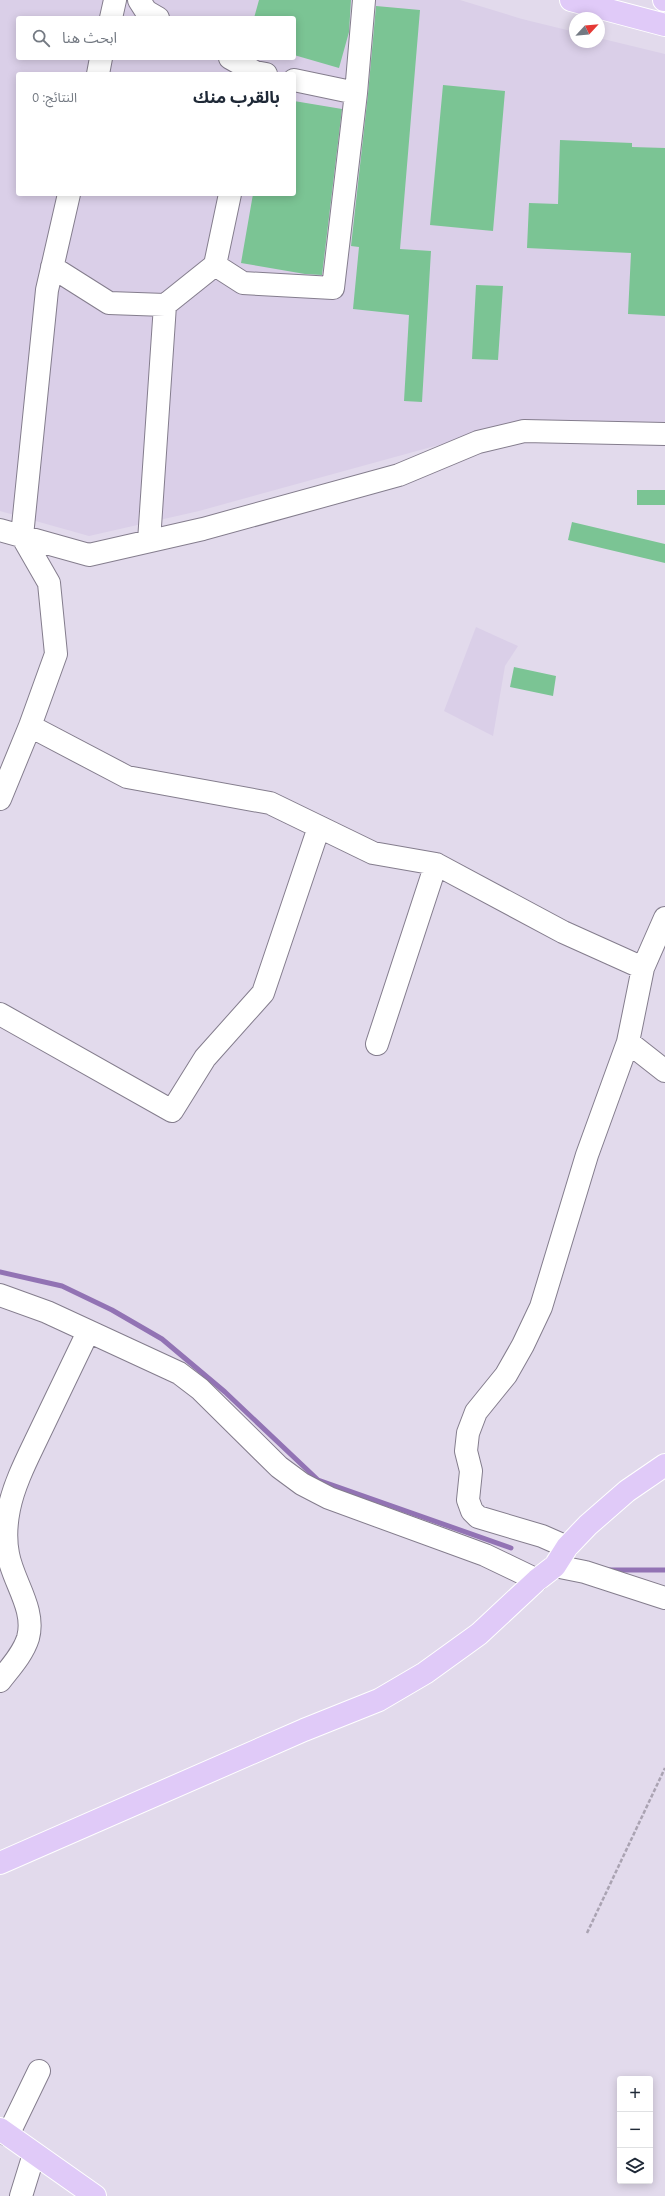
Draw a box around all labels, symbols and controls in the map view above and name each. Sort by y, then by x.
north arrow [569,12,605,48]
search box [16,16,296,60]
icon: search [30,27,52,49]
text: ابحث هنا [62,29,117,46]
text: بالقرب منك [193,87,280,106]
text: النتائج: 0 [32,90,77,104]
map controls [617,2076,653,2184]
button: + [617,2076,653,2112]
button: − [617,2112,653,2148]
button: layers [617,2148,653,2184]

